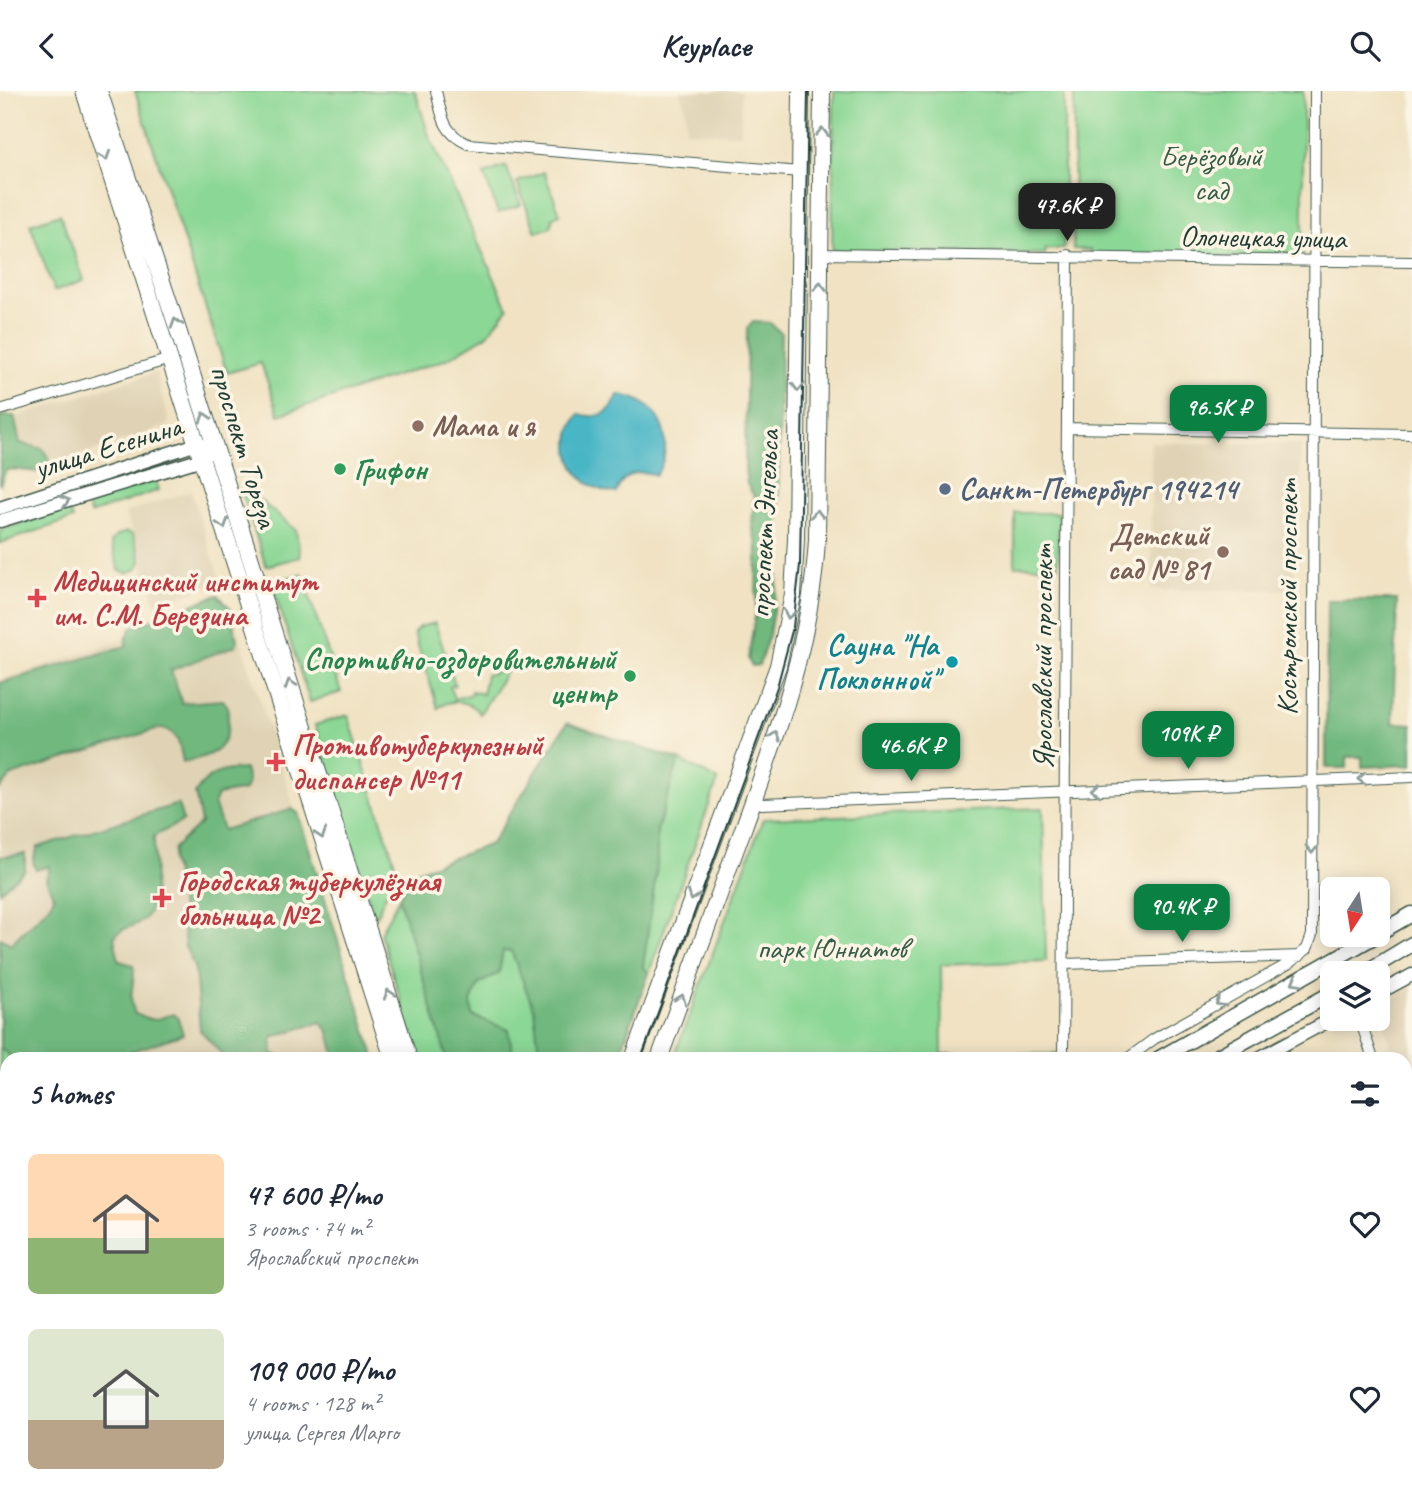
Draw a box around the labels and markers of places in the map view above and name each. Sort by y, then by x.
pin: 47.6K ₽ [1002,183,1132,243]
pin: 96.5K ₽ [1153,385,1283,445]
place label: Мама и я [432,407,537,445]
marker: Мама и я [410,418,426,434]
place label: Грифон [354,450,429,488]
marker: Грифон [332,461,348,477]
place label: Санкт-Петербург 194214 [959,470,1241,508]
marker: Санкт-Петербург 194214 [937,481,953,497]
place label: Детский сад № 81 [1108,516,1212,588]
marker: Детский сад № 81 [1215,544,1231,560]
place label: Медицинский институт им. С.М. Березина [53,562,320,635]
marker: Медицинский институт им. С.М. Березина [27,588,47,608]
place label: Сауна "На Поклонной" [817,626,945,698]
place label: Спортивно-оздоровительный центр [304,640,619,712]
marker: Сауна "На Поклонной" [944,654,960,670]
marker: Спортивно-оздоровительный центр [622,668,638,684]
pin: 109K ₽ [1131,711,1245,771]
pin: 46.6K ₽ [846,723,976,783]
place label: Противотуберкулезный диспансер №11 [292,726,545,798]
marker: Противотуберкулезный диспансер №11 [266,752,286,772]
place label: Городская туберкулёзная больница №2 [178,862,442,934]
pin: 90.4K ₽ [1117,885,1247,944]
marker: Городская туберкулёзная больница №2 [152,888,172,908]

